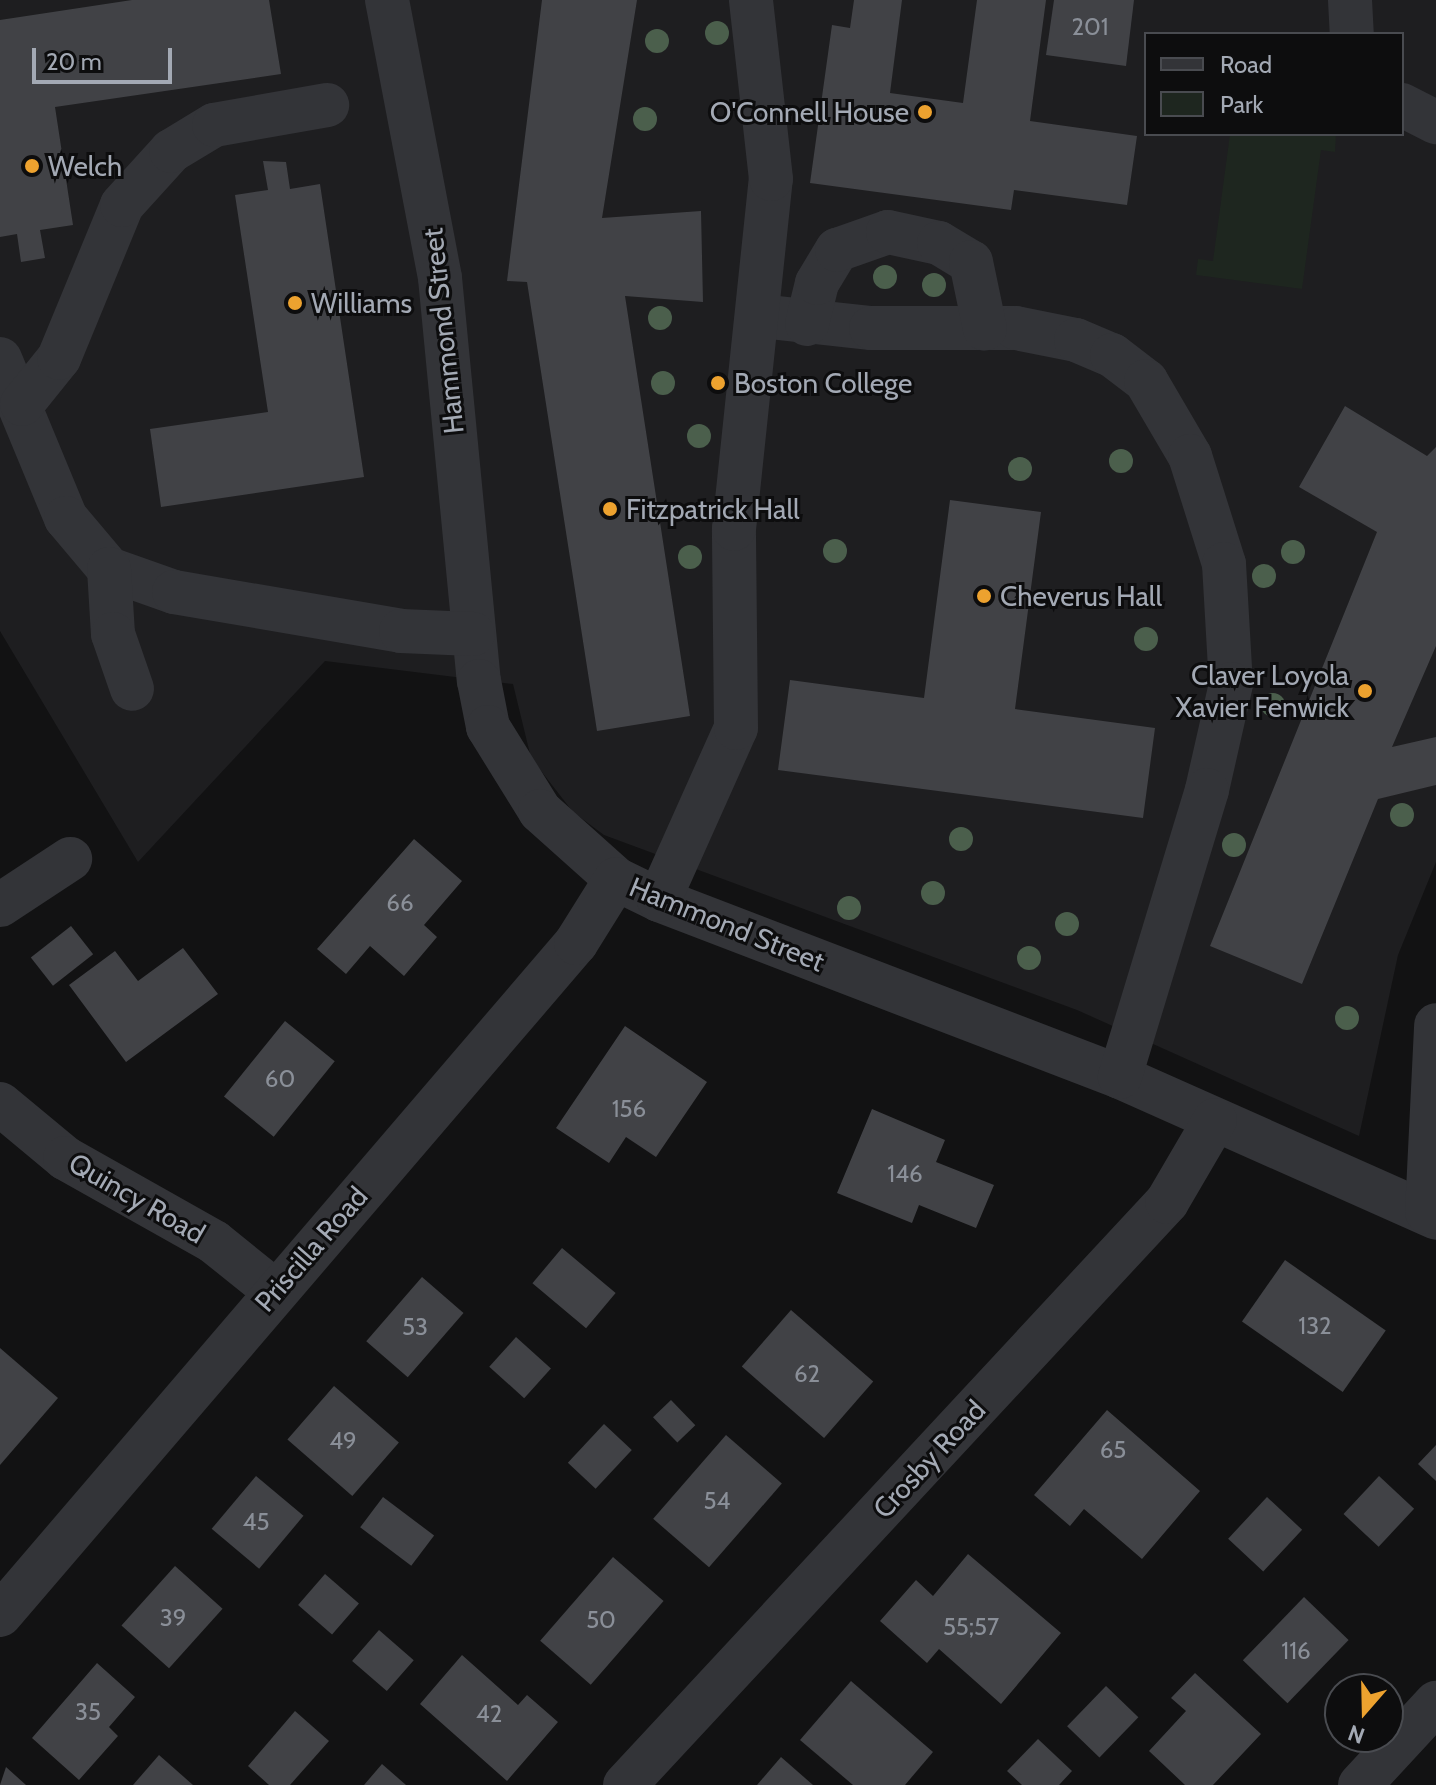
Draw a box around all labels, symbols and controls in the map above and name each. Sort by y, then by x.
house number: 201 [1071,13,1109,41]
scale bar [36,32,176,82]
legend [1144,32,1404,136]
text: 20 m [46,47,102,76]
text: Road [1220,50,1272,79]
text: Park [1220,90,1263,119]
place label: O'Connell House [710,95,909,129]
marker: O'Connell House [916,103,934,121]
place label: Welch [48,149,122,183]
marker: Welch [23,157,41,175]
street label: Hammond Street [415,226,471,436]
place label: Williams [311,286,412,320]
marker: Williams [286,294,304,312]
place label: Boston College [734,366,912,400]
marker: Boston College [709,374,727,392]
place label: Fitzpatrick Hall [626,492,800,526]
marker: Fitzpatrick Hall [601,500,619,518]
place label: Cheverus Hall [1000,579,1162,613]
marker: Cheverus Hall [975,587,993,605]
place label: Claver Loyola Xavier Fenwick [1176,658,1349,724]
marker: Claver Loyola Xavier Fenwick [1356,682,1374,700]
street label: Hammond Street [625,870,829,978]
house number: 66 [386,889,414,917]
house number: 60 [265,1065,295,1093]
house number: 156 [612,1095,646,1123]
street label: Quincy Road [63,1146,211,1250]
house number: 146 [887,1160,923,1188]
street label: Priscilla Road [248,1180,374,1318]
house number: 132 [1298,1312,1332,1340]
house number: 53 [402,1313,428,1341]
house number: 62 [794,1360,820,1388]
street label: Crosby Road [866,1393,992,1525]
house number: 49 [329,1427,357,1455]
house number: 65 [1100,1436,1126,1464]
house number: 54 [704,1487,730,1515]
house number: 45 [243,1508,269,1536]
house number: 39 [160,1604,186,1632]
house number: 50 [586,1606,616,1634]
house number: 55;57 [943,1613,999,1641]
house number: 116 [1281,1637,1311,1665]
north arrow [1324,1673,1404,1753]
house number: 35 [75,1698,101,1726]
house number: 42 [476,1700,502,1728]
text: N [1344,1719,1368,1749]

